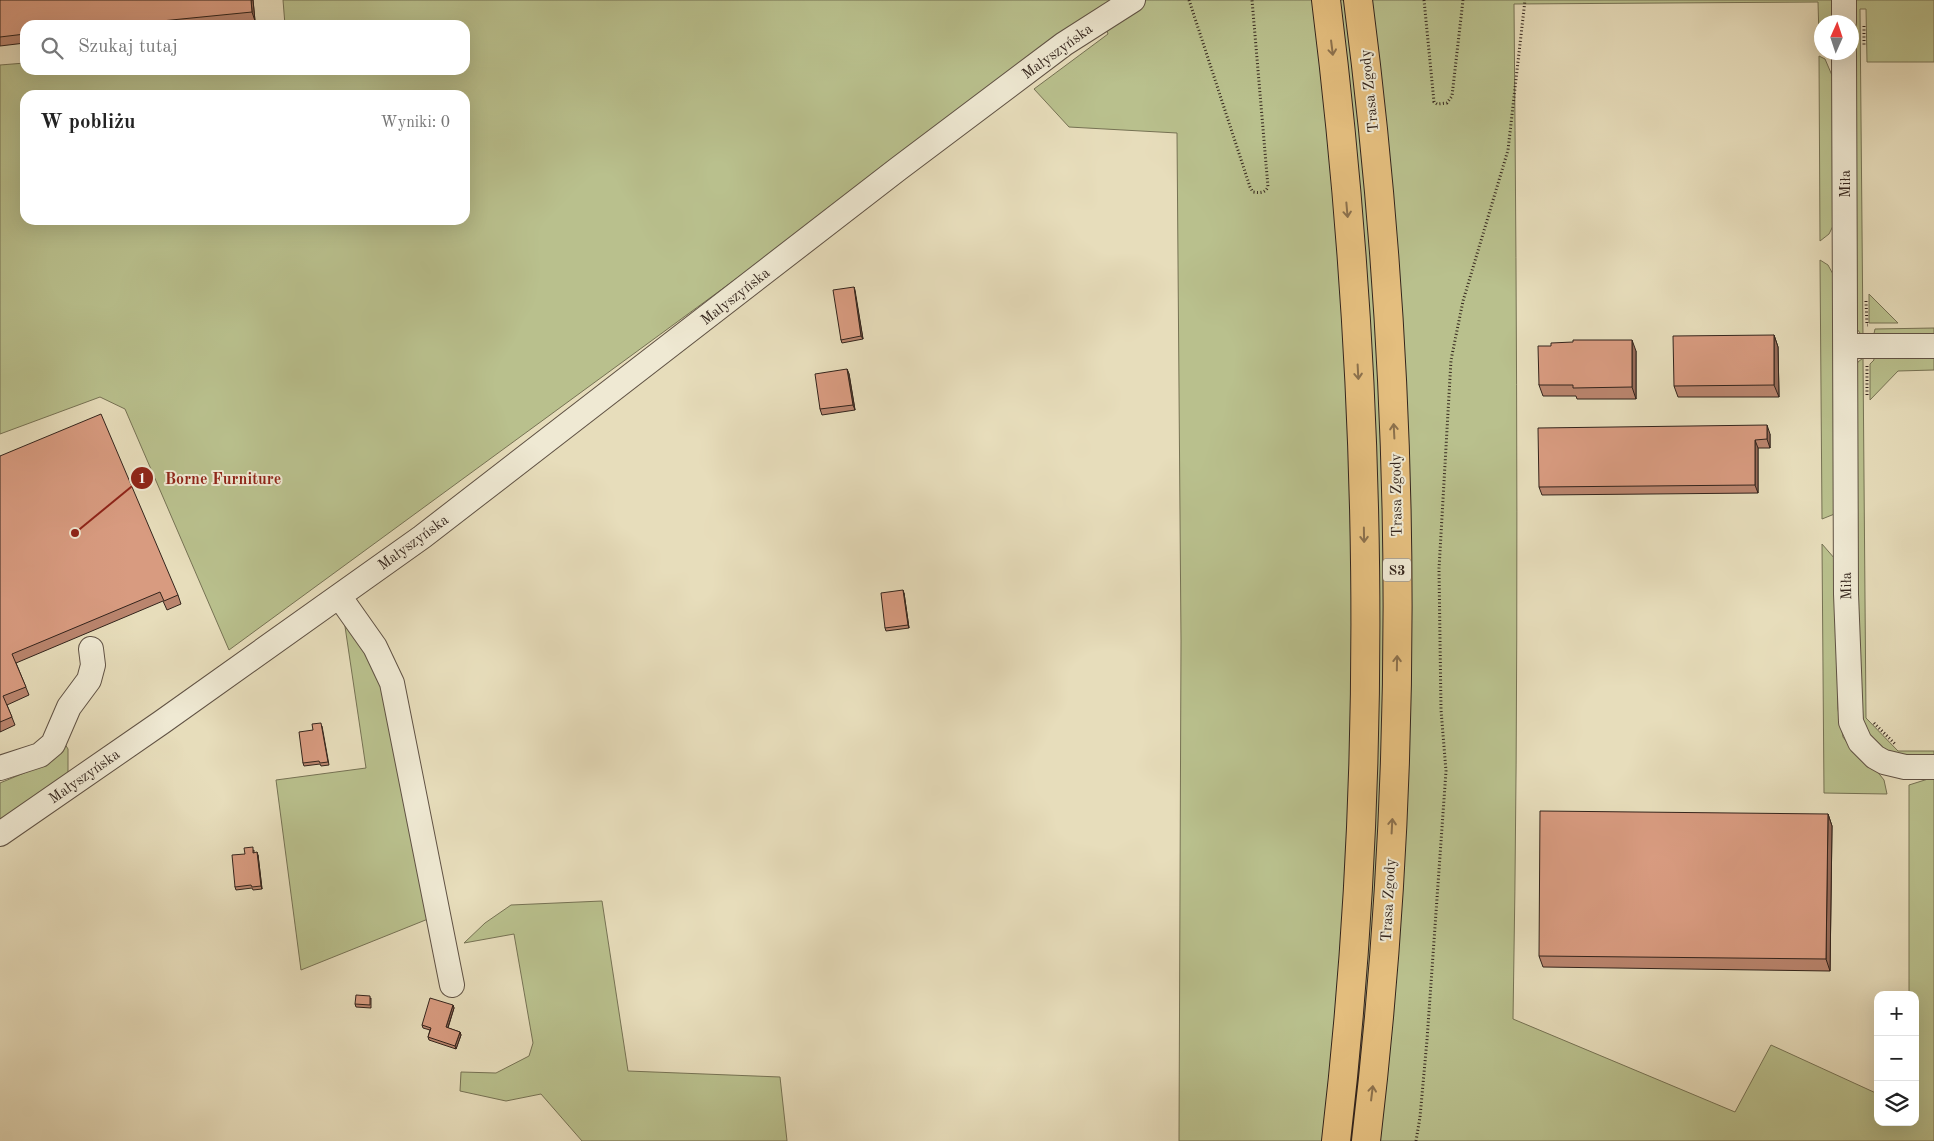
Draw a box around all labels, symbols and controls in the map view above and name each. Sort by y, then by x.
north arrow [1814,15,1859,60]
search box [20,20,470,75]
street label: Małyszyńska [1020,21,1096,83]
icon: search [38,34,66,62]
text: Szukaj tutaj [78,38,178,57]
one-way arrow [1327,40,1337,56]
street label: Trasa Zgody [1359,48,1382,133]
text: W pobliżu [40,112,135,133]
text: Wyniki: 0 [381,115,450,131]
street label: Miła [1839,169,1854,198]
one-way arrow [1342,202,1352,218]
street label: Małyszyńska [699,265,774,329]
one-way arrow [1354,364,1363,380]
one-way arrow [1389,423,1398,439]
street label: Trasa Zgody [1389,453,1406,537]
callout: Borne Furniture [130,463,291,494]
text: 1 [138,472,146,487]
text: Borne Furniture [165,472,281,488]
street label: Małyszyńska [376,512,452,574]
one-way arrow [1359,526,1369,542]
road number: S3 [1383,558,1411,582]
street label: Miła [1840,571,1855,600]
one-way arrow [1392,656,1402,672]
street label: Małyszyńska [47,747,124,807]
one-way arrow [1388,818,1397,834]
street label: Trasa Zgody [1380,858,1399,942]
map controls [1874,991,1919,1126]
button: + [1874,991,1919,1036]
button: − [1874,1036,1919,1081]
button: layers [1874,1081,1919,1126]
one-way arrow [1367,1085,1377,1101]

